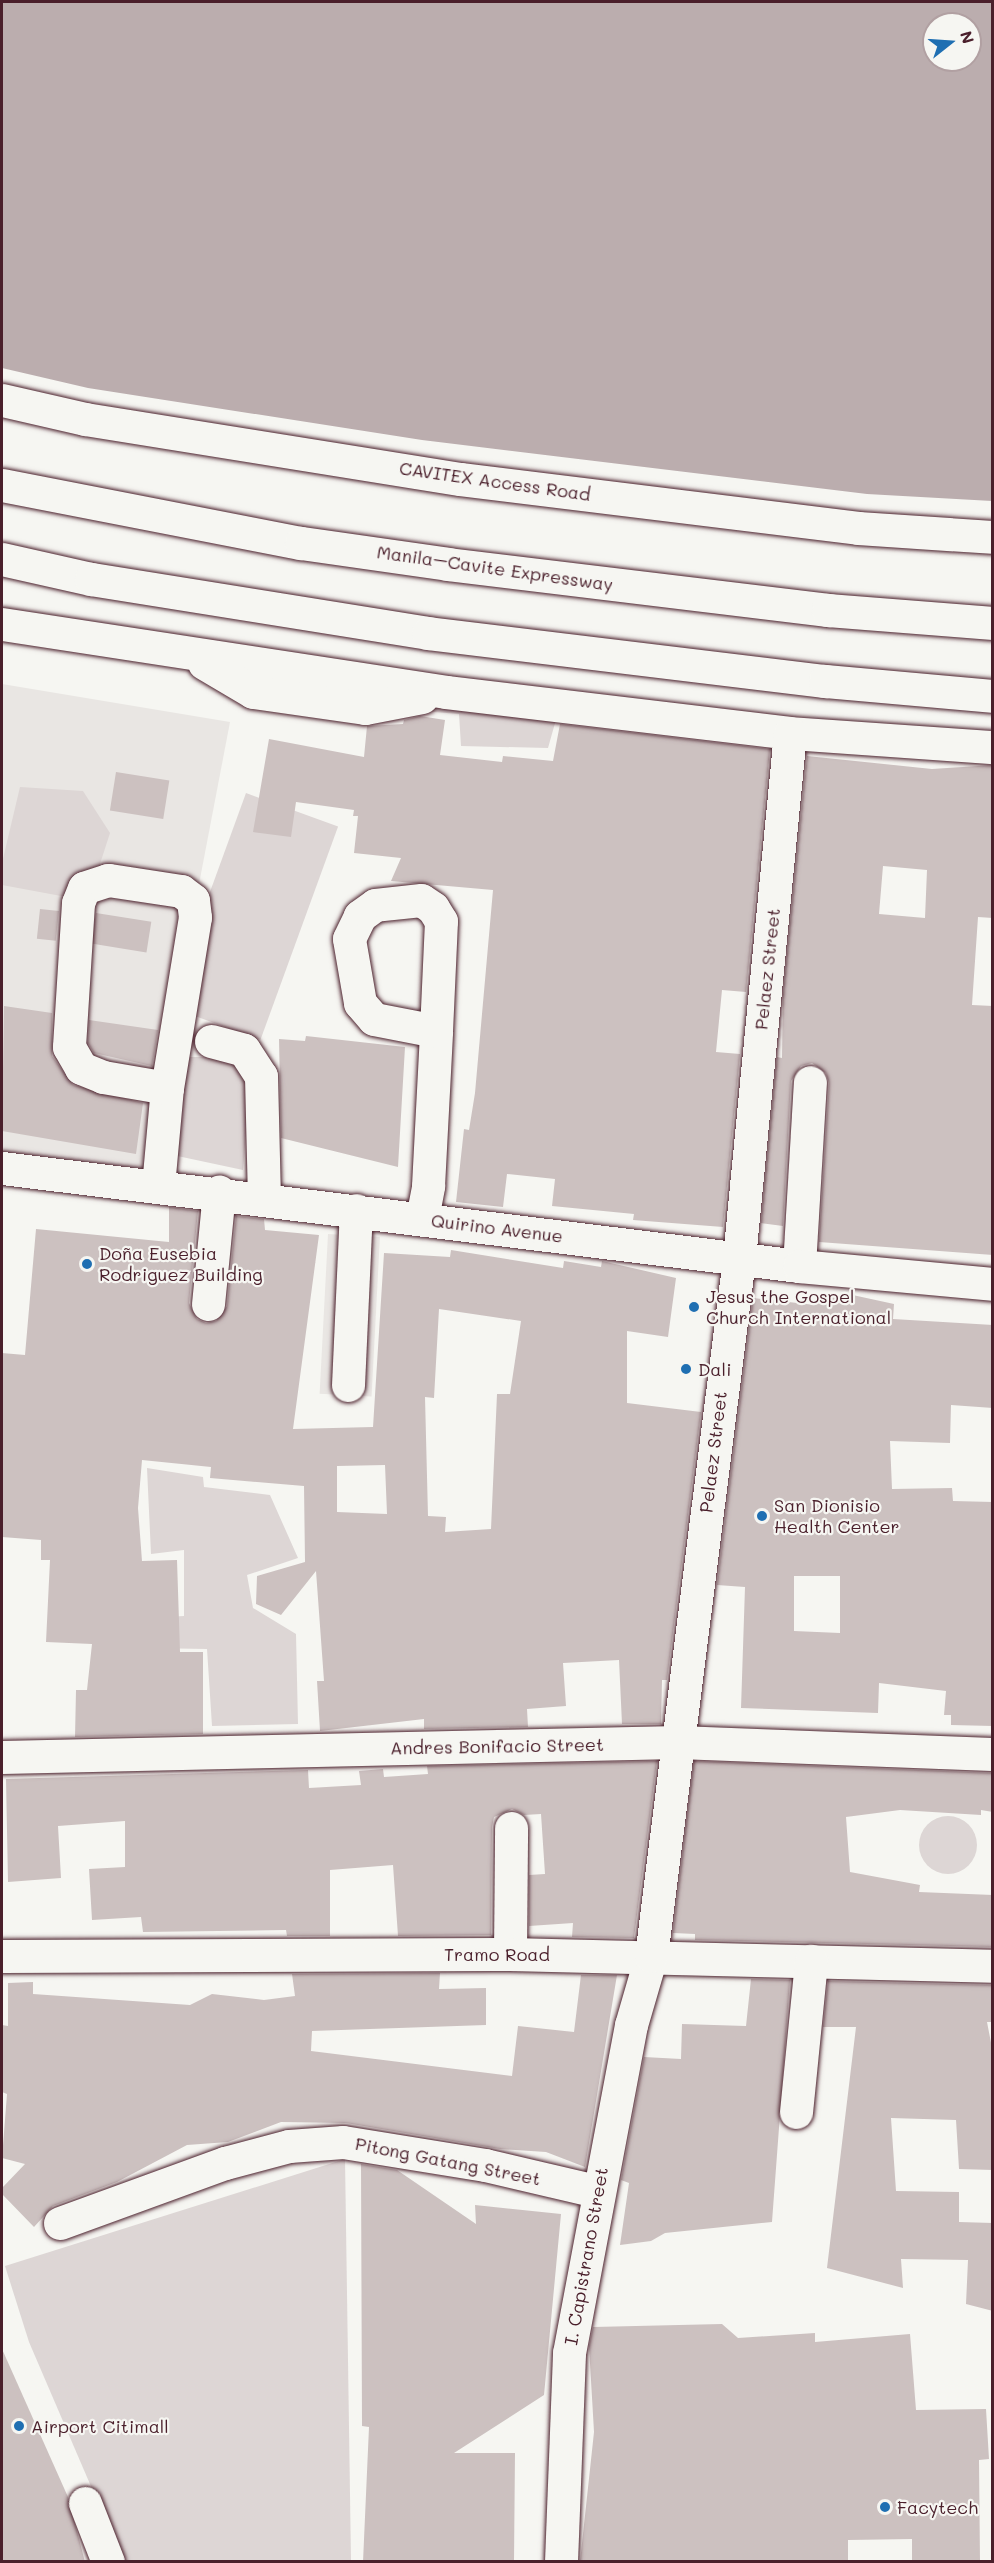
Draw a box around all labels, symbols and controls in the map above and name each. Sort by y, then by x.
north arrow [922,12,982,72]
text: N [956,28,980,46]
street label: CAVITEX Access Road [398,457,592,505]
street label: Manila–Cavite Expressway [376,541,614,595]
street label: Pelaez Street [750,907,784,1031]
street label: Quirino Avenue [430,1209,564,1247]
place label: Doña Eusebia Rodriguez Building [99,1243,263,1286]
marker: Doña Eusebia Rodriguez Building [80,1257,94,1271]
place label: Jesus the Gospel Church International [706,1286,891,1328]
marker: Jesus the Gospel Church International [687,1300,701,1314]
place label: Dali [698,1358,732,1380]
marker: Dali [679,1362,693,1376]
street label: Pelaez Street [695,1390,731,1514]
place label: San Dionisio Health Center [774,1495,900,1538]
marker: San Dionisio Health Center [755,1509,769,1523]
street label: Andres Bonifacio Street [390,1733,604,1759]
street label: Tramo Road [444,1943,550,1965]
street label: Pitong Gatang Street [353,2132,543,2190]
street label: I. Capistrano Street [560,2165,612,2347]
place label: Airport Citimall [31,2415,169,2437]
marker: Airport Citimall [12,2419,26,2433]
place label: Facytech [897,2496,978,2518]
marker: Facytech [878,2500,892,2514]

